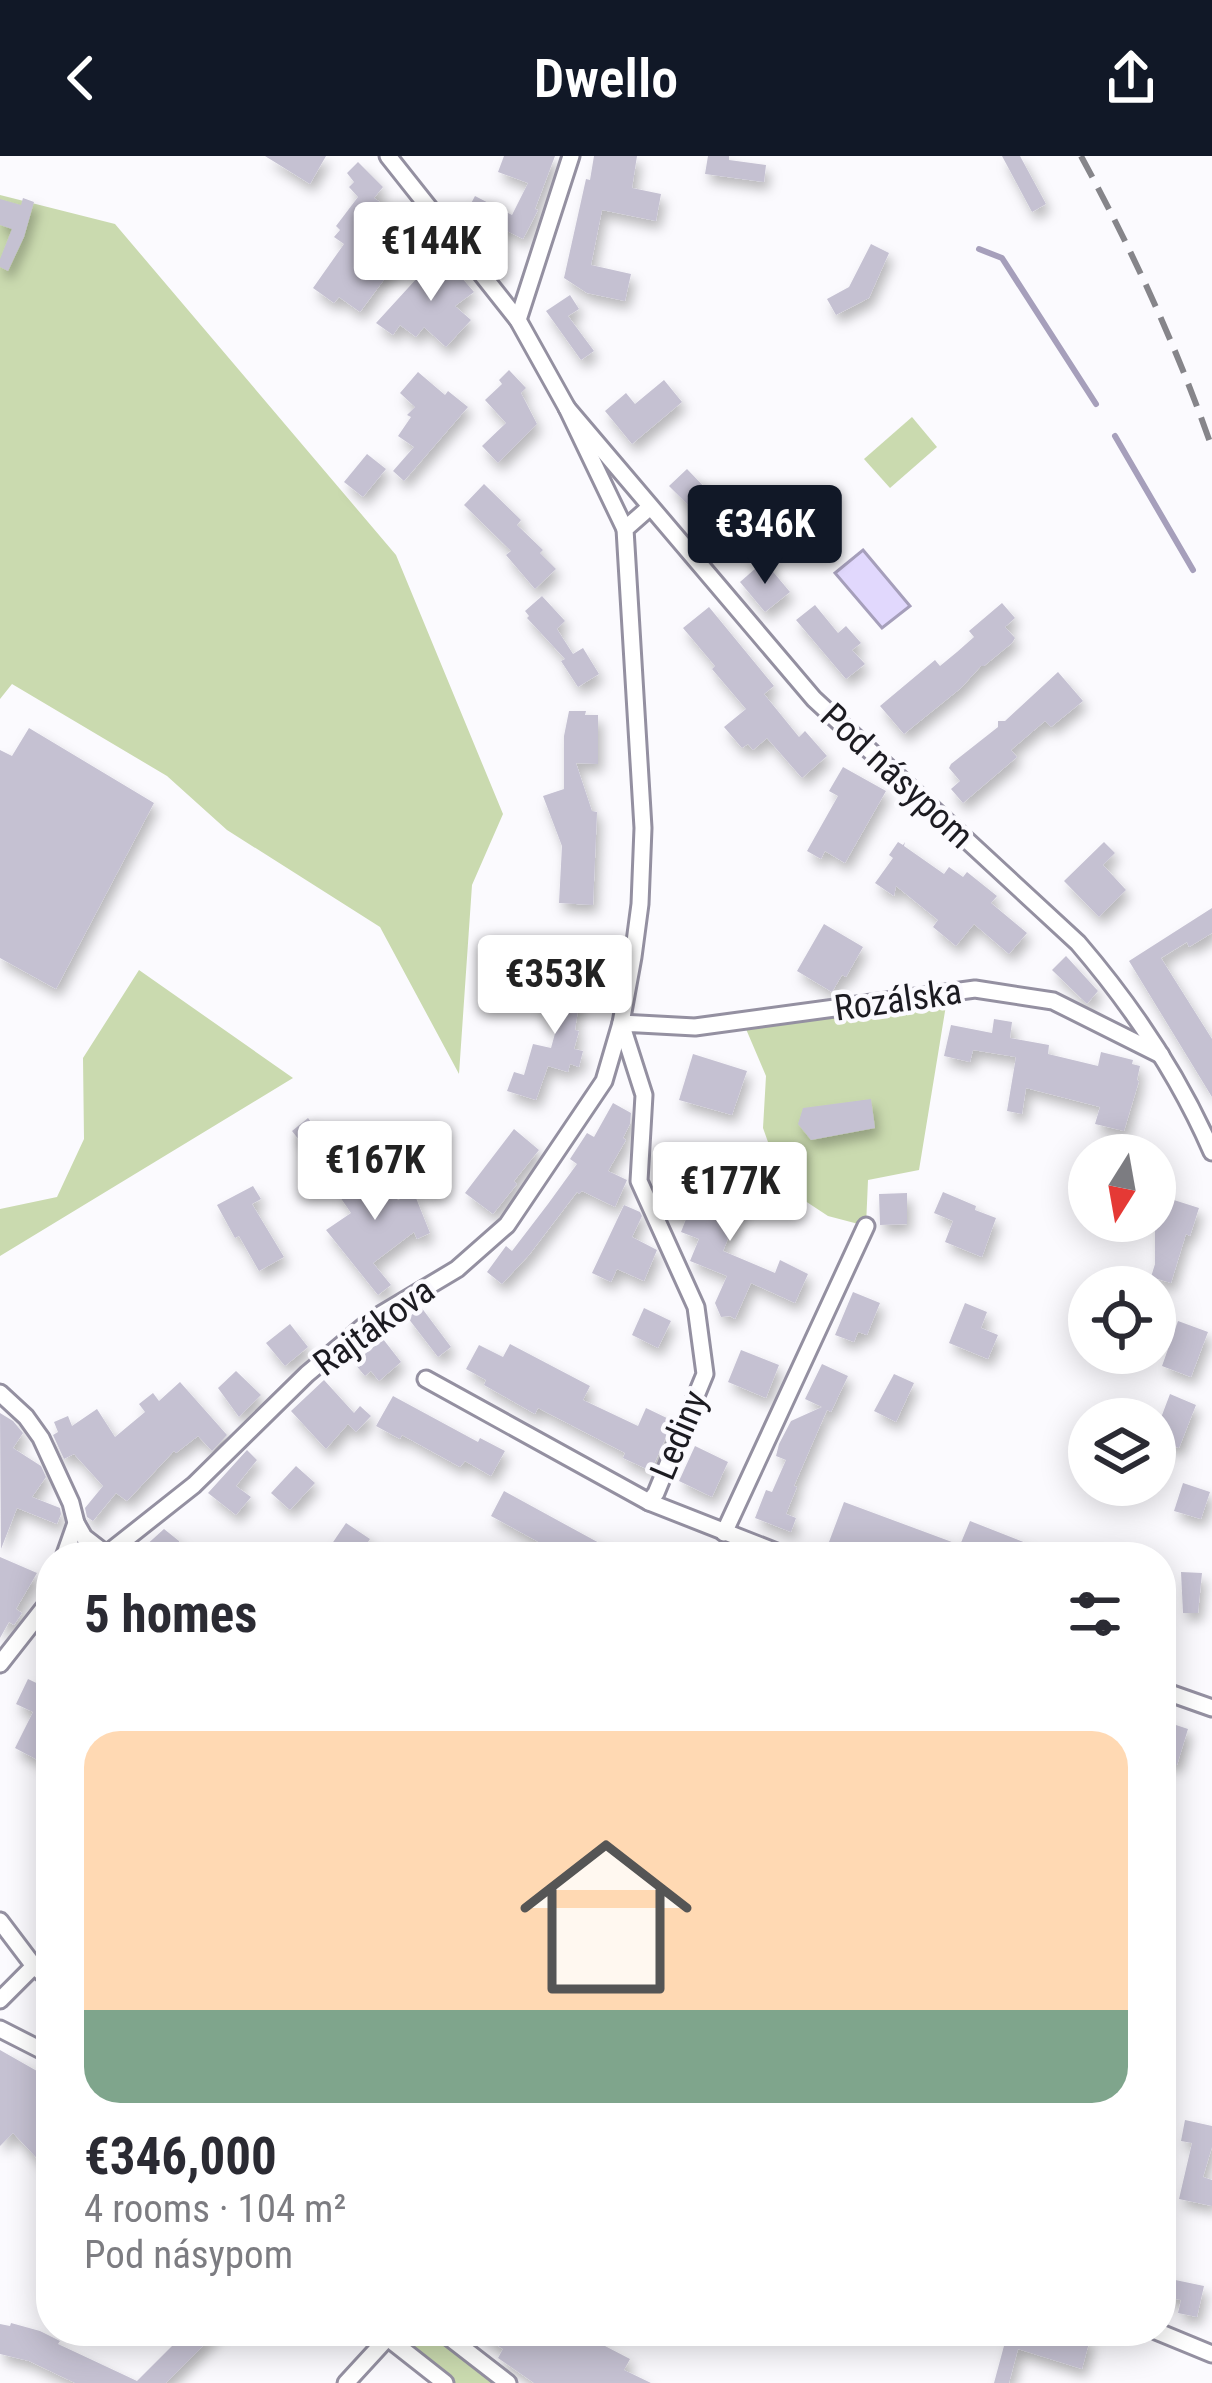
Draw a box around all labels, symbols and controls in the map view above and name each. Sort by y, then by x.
icon: back [48,45,114,111]
icon: share [1098,45,1164,111]
text: Dwello [534,47,678,110]
pin: €144K [347,202,515,304]
text: €144K [381,218,481,264]
pin: €346K [681,485,849,587]
text: €346K [715,501,815,547]
street label: Pod násypom [812,695,982,857]
pin: €353K [471,935,639,1037]
text: €353K [505,951,605,997]
street label: Rozálska [832,970,964,1030]
pin: €167K [291,1121,459,1223]
north arrow [1068,1134,1176,1242]
map controls [1068,1134,1176,1506]
text: €167K [325,1137,425,1183]
pin: €177K [646,1142,814,1244]
text: €177K [680,1158,780,1204]
button: locate [1068,1266,1176,1374]
street label: Rajtákova [306,1269,442,1385]
street label: Lediny [642,1384,716,1486]
button: layers [1068,1398,1176,1506]
icon: filters [1062,1581,1128,1647]
text: 5 homes [84,1585,257,1644]
icon: home [498,1809,714,2025]
text: €346,000 [84,2127,277,2186]
text: 4 rooms · 104 m² [84,2186,346,2232]
text: Pod násypom [84,2232,293,2278]

